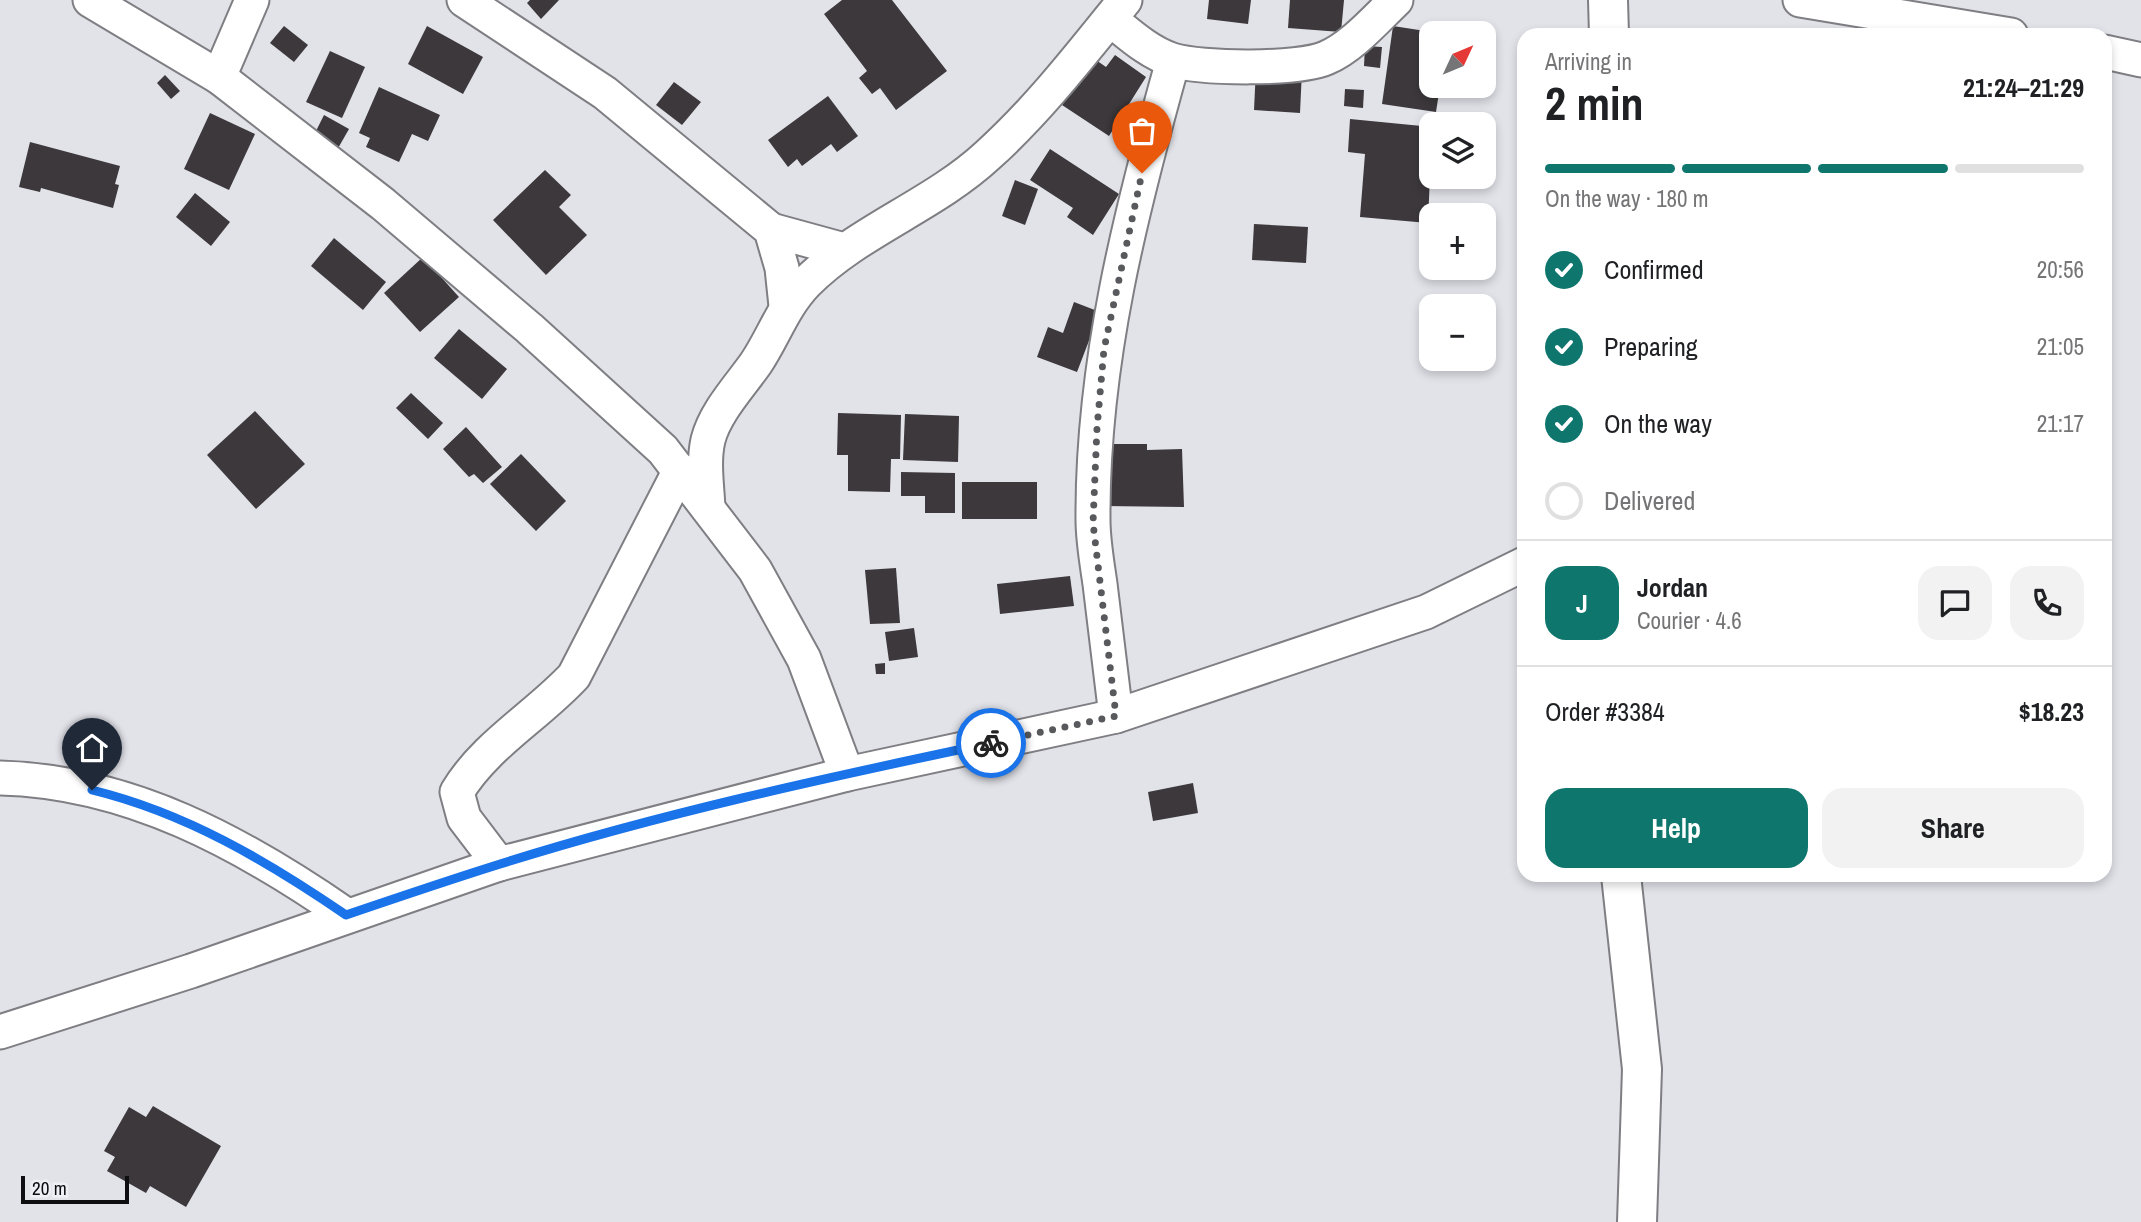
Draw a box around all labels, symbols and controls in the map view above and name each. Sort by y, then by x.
north arrow [1419,21,1496,98]
map controls [1419,21,1496,371]
text: Arriving in [1545,46,1632,77]
text: 21:24–21:29 [1963,70,2084,105]
text: 2 min [1545,72,1644,134]
pin [1112,101,1172,173]
icon: bag [1123,112,1161,150]
button: layers [1419,112,1496,189]
text: On the way · 180 m [1545,183,1709,214]
button: + [1419,203,1496,280]
icon: check [1545,251,1583,289]
text: Confirmed [1604,252,1704,287]
text: 20:56 [2037,254,2084,285]
button: − [1419,294,1496,371]
icon: check [1545,328,1583,366]
text: Preparing [1604,329,1698,364]
text: 21:05 [2037,331,2084,362]
icon: check [1545,405,1583,443]
text: On the way [1604,406,1712,441]
text: 21:17 [2037,408,2084,439]
text: Delivered [1604,483,1695,518]
button: chat [1918,566,1992,640]
button: phone [2010,566,2084,640]
text: Jordan [1637,570,1708,605]
text: J [1576,586,1588,621]
text: Courier · 4.6 [1637,605,1742,636]
text: Order #3384 [1545,694,1665,729]
text: $18.23 [2019,694,2084,729]
courier [956,708,1026,778]
pin [62,718,122,790]
icon: bike [972,724,1010,762]
icon: home [73,729,111,767]
button: Help [1545,788,1808,868]
button: Share [1822,788,2084,868]
scale bar [21,1173,130,1205]
text: 20 m [32,1175,67,1201]

